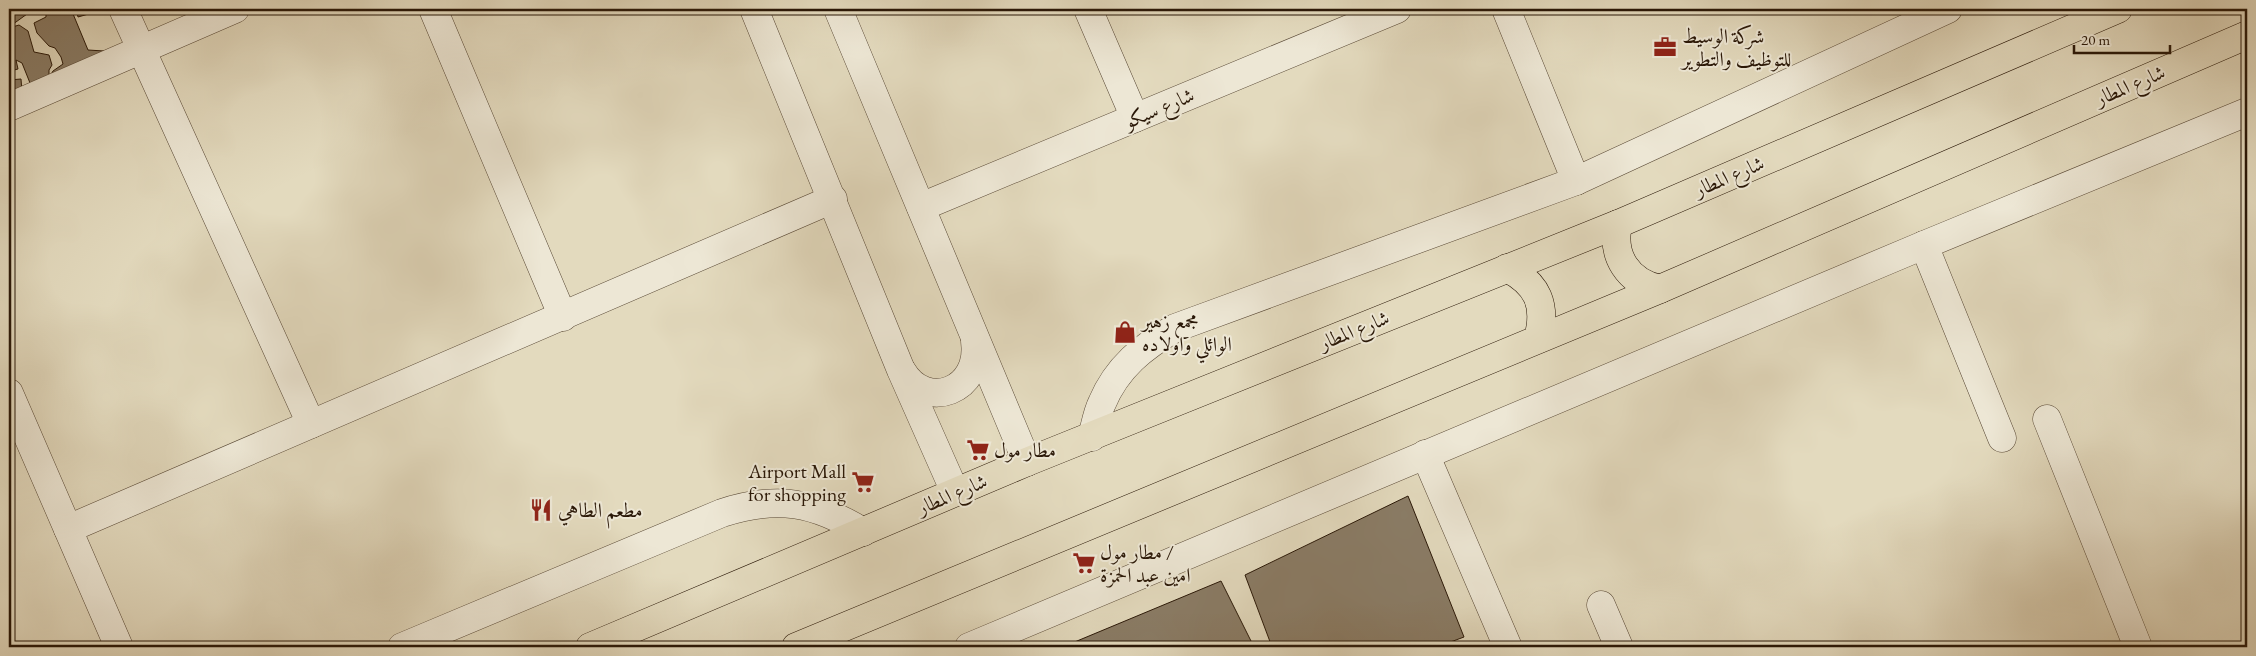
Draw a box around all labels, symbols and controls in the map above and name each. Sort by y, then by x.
scale bar [2074,22,2170,54]
place label: شركة الوسيط للتوظيف والتطوير [1680,23,1791,72]
text: 20 m [2081,30,2110,49]
office icon: شركة الوسيط للتوظيف والتطوير [1652,34,1678,60]
street label: شارع المطار [2089,59,2171,117]
street label: شارع سيكو [1118,82,1200,140]
street label: شارع المطار [1688,150,1770,208]
street label: شارع المطار [1313,304,1395,361]
place label: مجمع زهير الوائلي واولاده [1140,308,1232,364]
shop icon: مجمع زهير الوائلي واولاده [1112,319,1138,345]
supermarket icon: مطار مول [965,437,991,463]
place label: مطار مول [994,437,1056,463]
place label: Airport Mall for shopping [747,458,846,507]
street label: شارع المطار [911,468,993,526]
supermarket icon: Airport Mall for shopping [850,469,876,495]
restaurant icon: مطعم الطاهي [528,497,554,523]
place label: مطعم الطاهي [558,497,643,529]
place label: مطار مول / امين عبد الحمزة [1100,539,1191,588]
supermarket icon: مطار مول / امين عبد الحمزة [1071,550,1097,576]

